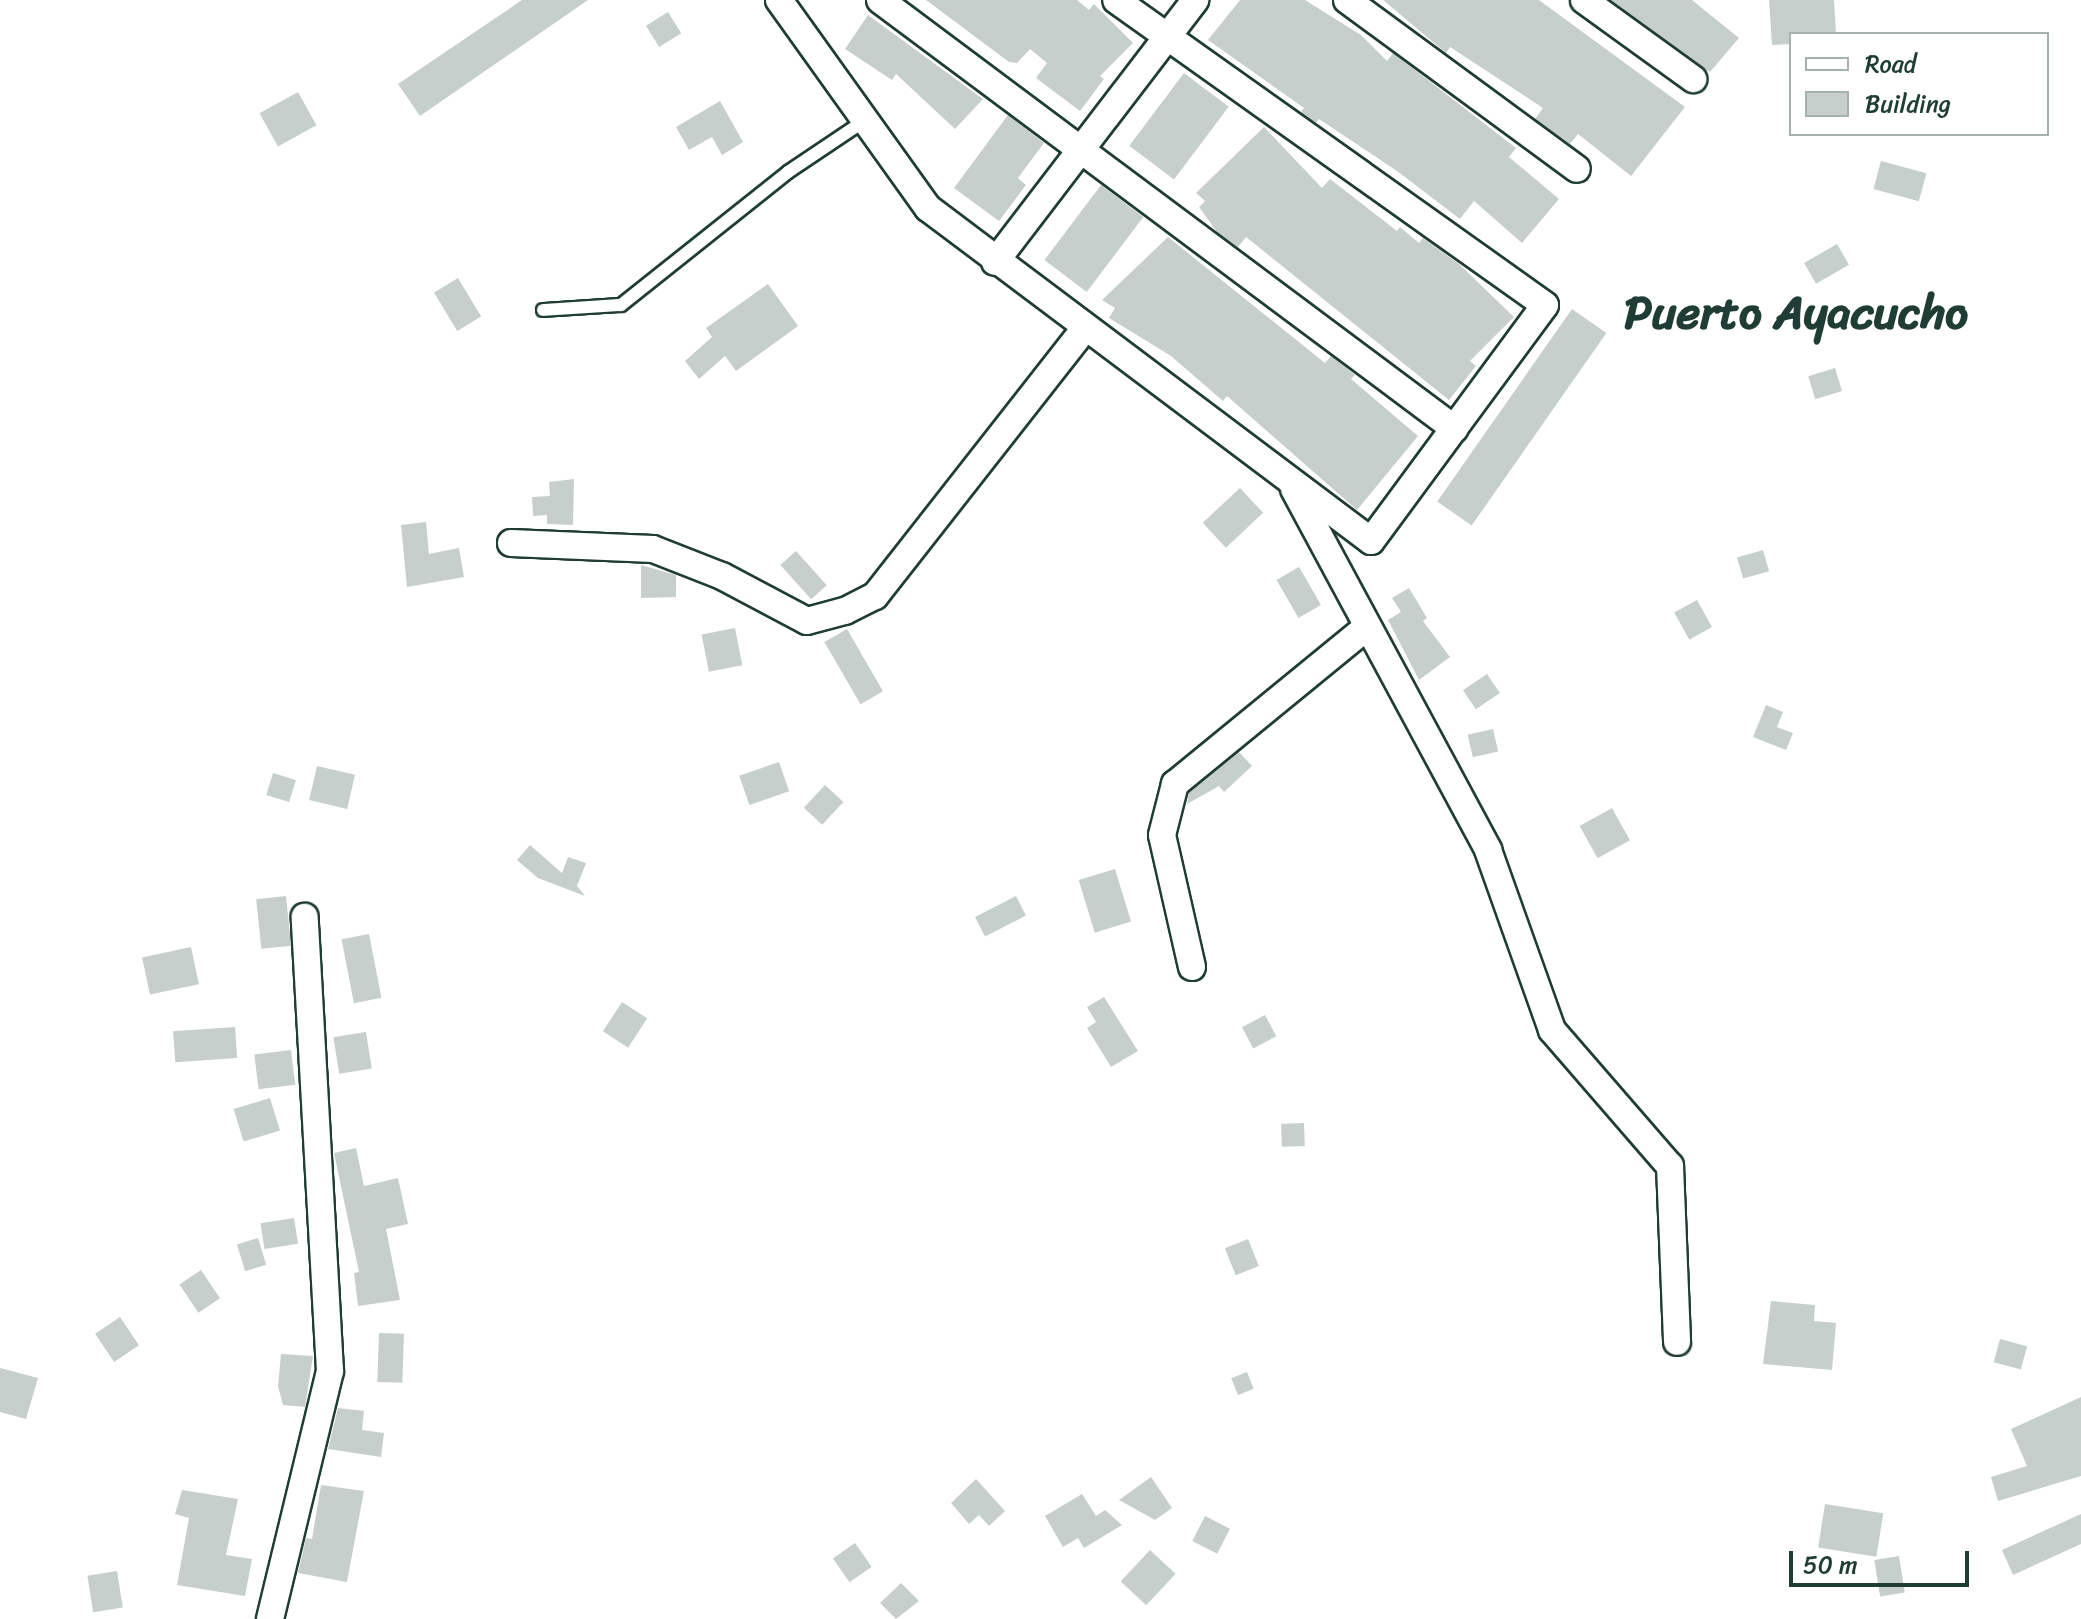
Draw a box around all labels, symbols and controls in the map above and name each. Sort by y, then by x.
legend [1789,32,2049,136]
text: Road [1865,43,1916,85]
text: Building [1865,83,1951,125]
district label: Puerto Ayacucho [1624,285,1968,341]
scale bar [1793,1535,1973,1585]
text: 50 m [1803,1544,1858,1586]

